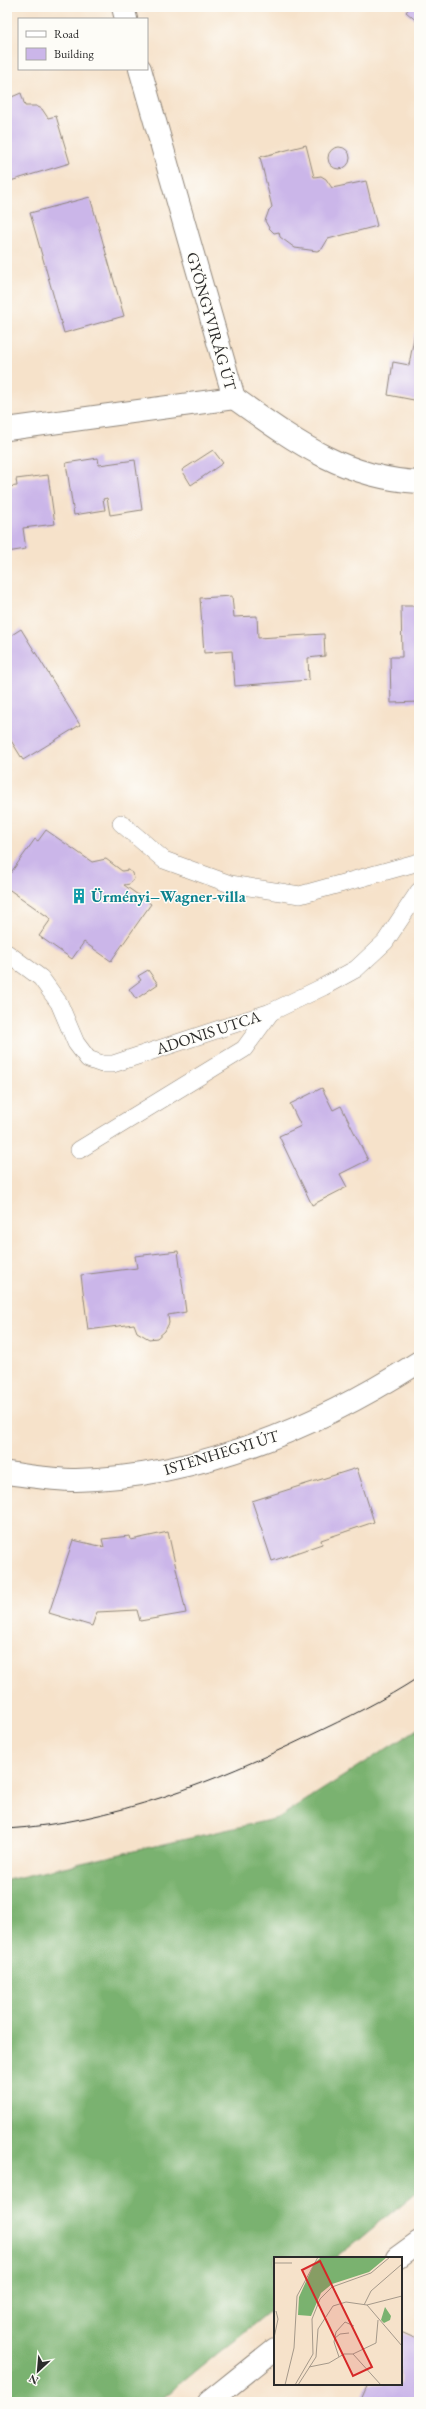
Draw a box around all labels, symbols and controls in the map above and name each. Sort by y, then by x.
legend [18,18,148,70]
text: Road [54,26,80,42]
text: Building [54,46,95,62]
street label: GYÖNGYVIRÁG ÚT [182,250,241,393]
place label: Ürményi–Wagner-villa [91,886,247,907]
building icon: Ürményi–Wagner-villa [70,887,88,905]
street label: ADONIS UTCA [152,1005,264,1060]
street label: ISTENHEGYI ÚT [161,1425,282,1480]
inset map [274,2257,402,2385]
north arrow [18,2351,58,2391]
text: N [26,2372,41,2388]

